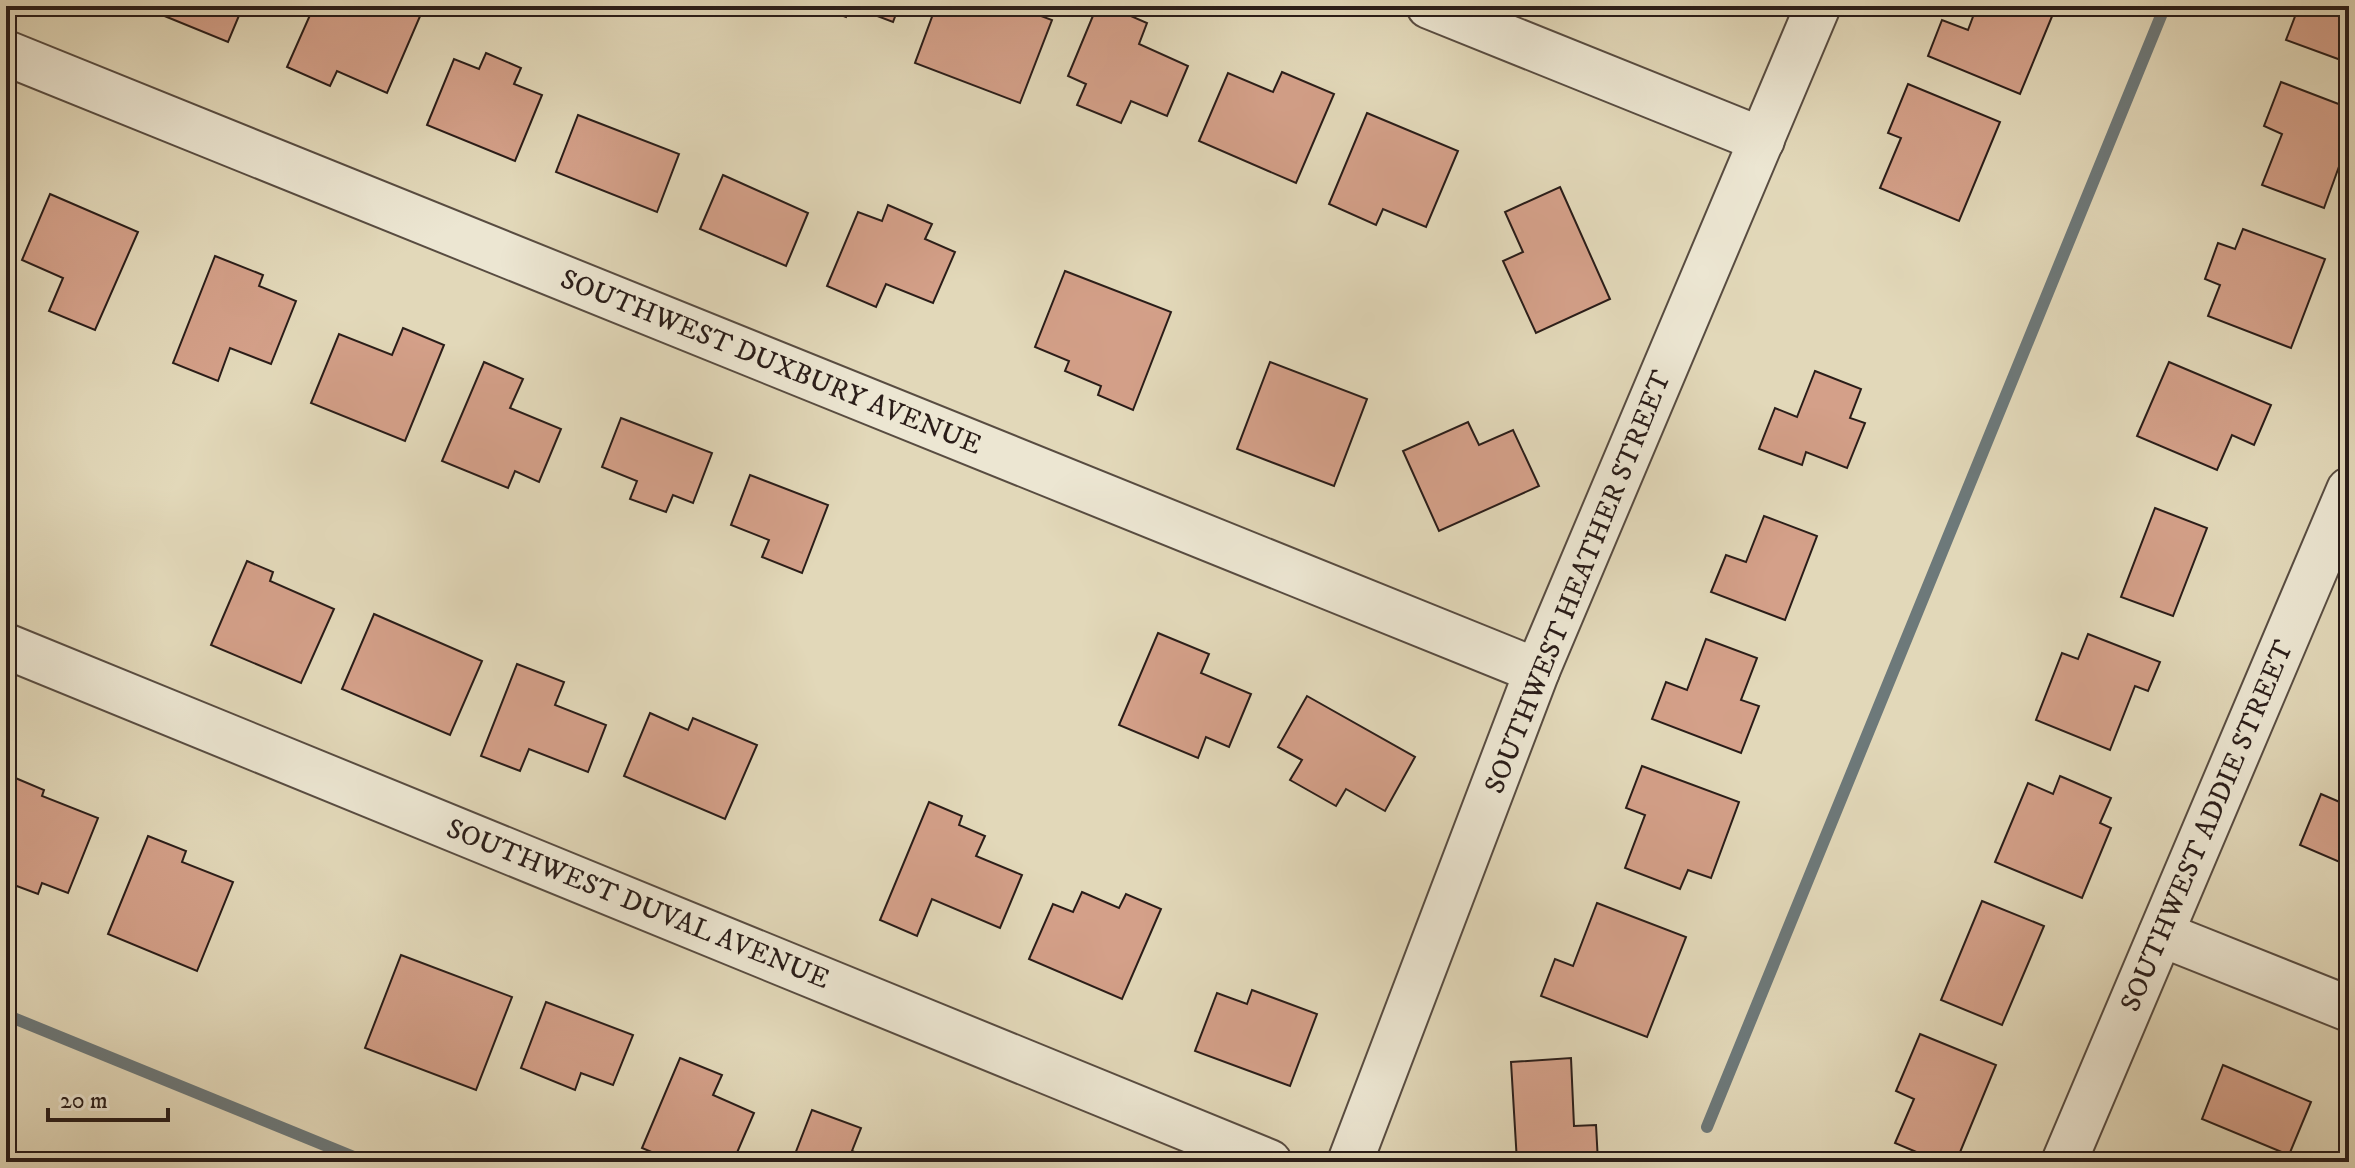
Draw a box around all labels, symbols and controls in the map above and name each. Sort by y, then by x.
street label: SOUTHWEST DUXBURY AVENUE [555,261,987,463]
street label: SOUTHWEST HEATHER STREET [1477,365,1679,799]
street label: SOUTHWEST ADDIE STREET [2113,635,2301,1017]
street label: SOUTHWEST DUVAL AVENUE [441,811,835,997]
scale bar [48,1072,168,1122]
text: 20 m [60,1086,108,1116]

